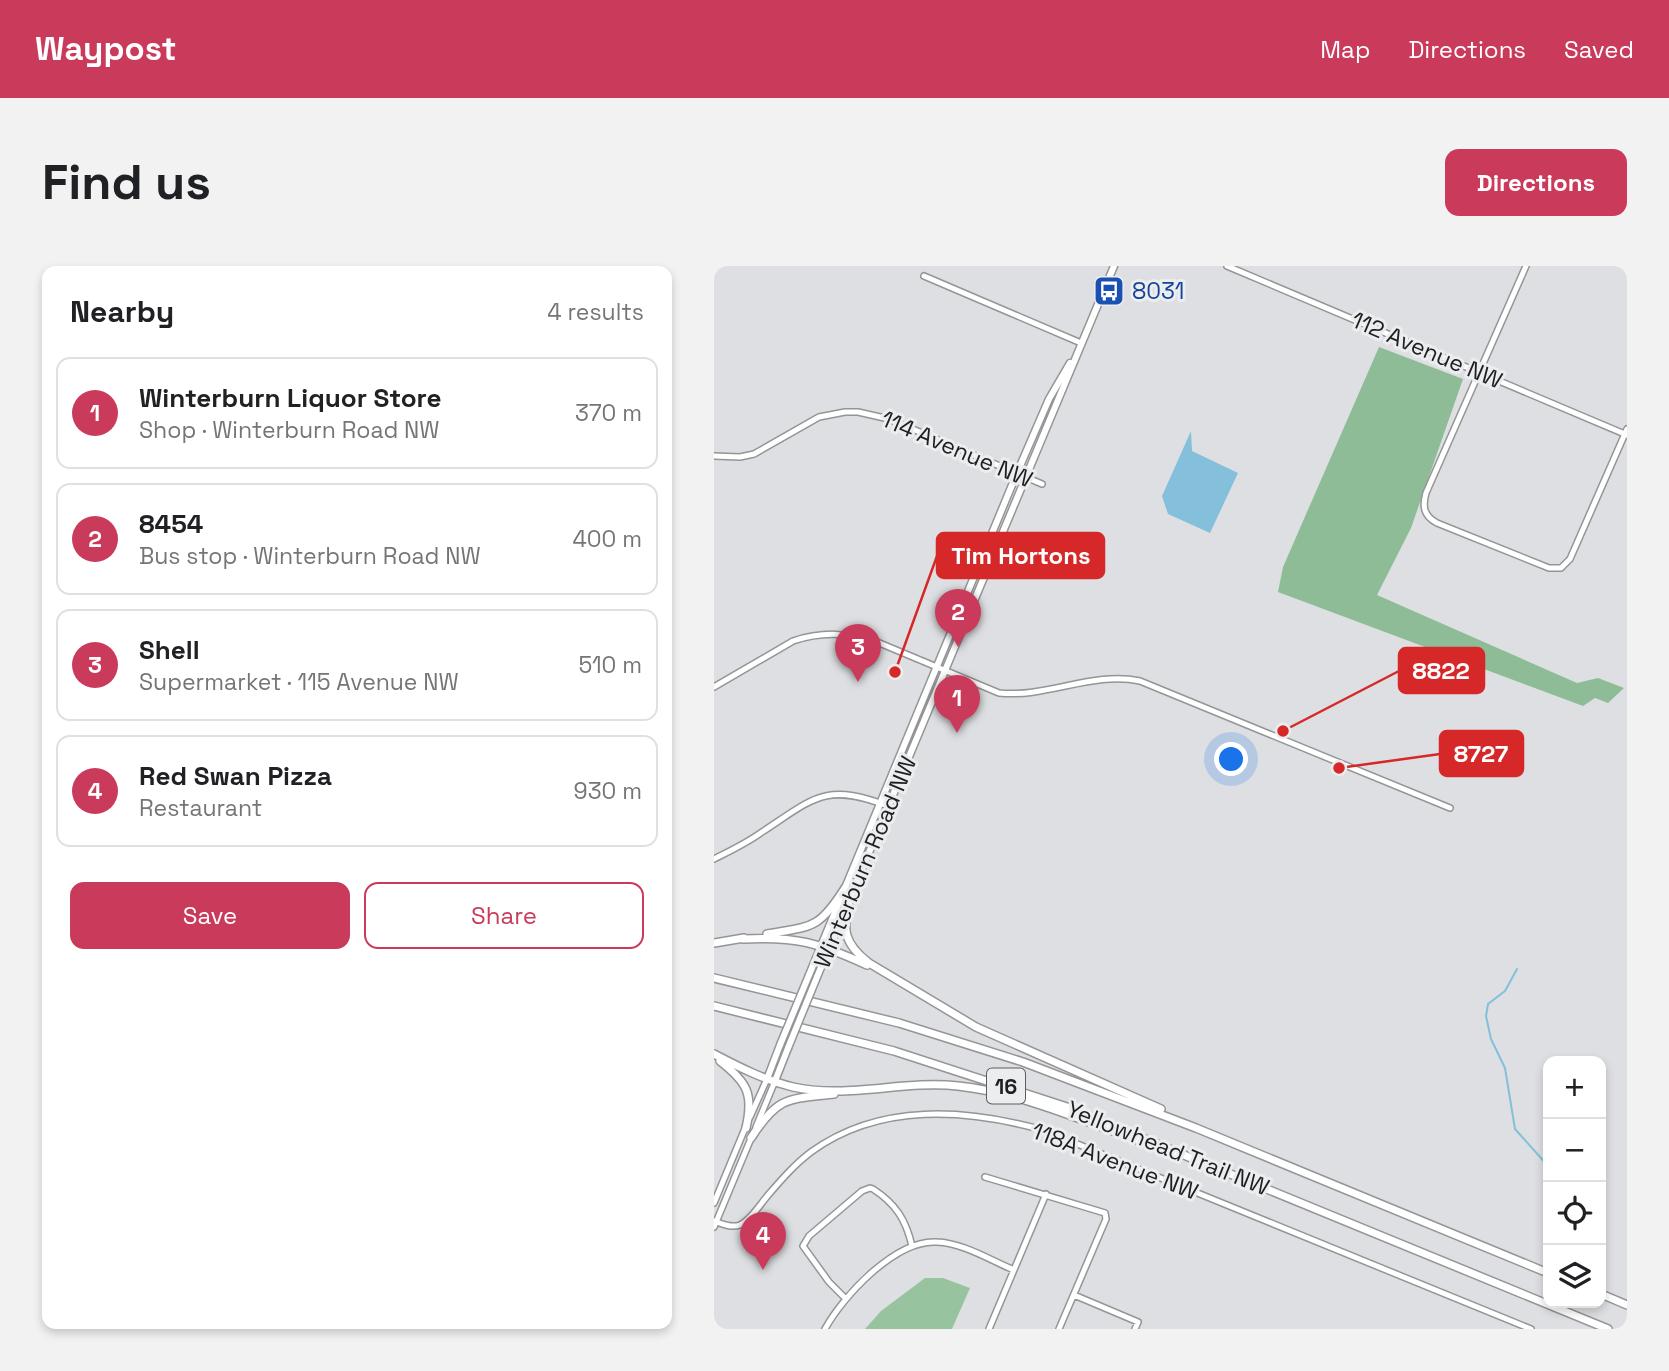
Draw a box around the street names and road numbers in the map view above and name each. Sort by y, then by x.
street label: 112 Avenue NW [1347,305,1507,395]
street label: 114 Avenue NW [877,404,1037,494]
street label: Winterburn Road NW [807,752,923,972]
road number: 16 [987,1068,1025,1104]
street label: Yellowhead Trail NW [1062,1094,1274,1202]
street label: 118A Avenue NW [1028,1115,1202,1207]

